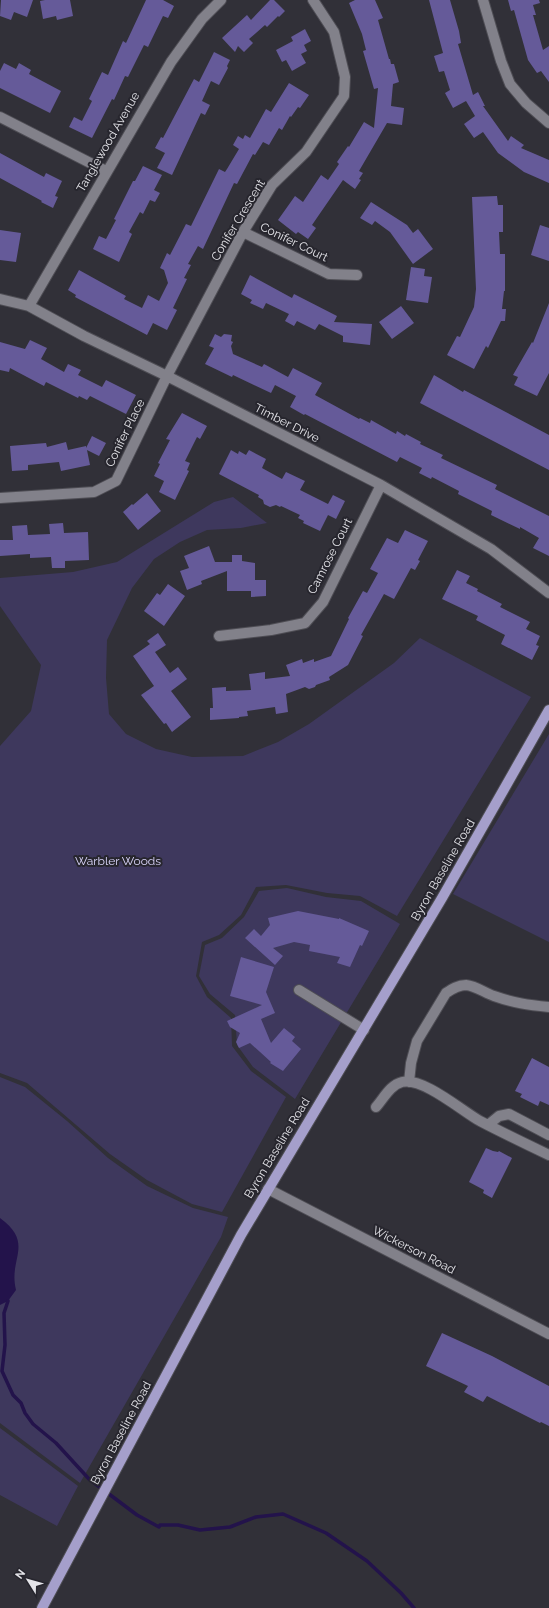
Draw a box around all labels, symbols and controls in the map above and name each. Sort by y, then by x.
street label: Tanglewood Avenue [74,89,142,195]
street label: Conifer Crescent [208,177,268,263]
street label: Conifer Court [258,220,330,264]
street label: Conifer Place [103,397,147,469]
street label: Timber Drive [252,401,322,445]
street label: Camrose Court [305,516,355,596]
street label: Byron Baseline Road [408,817,478,923]
park label: Warbler Woods [75,854,161,868]
street label: Byron Baseline Road [241,1095,313,1201]
street label: Wickerson Road [370,1223,458,1277]
street label: Byron Baseline Road [88,1379,154,1487]
north arrow [8,1560,48,1600]
text: N [13,1567,28,1582]

